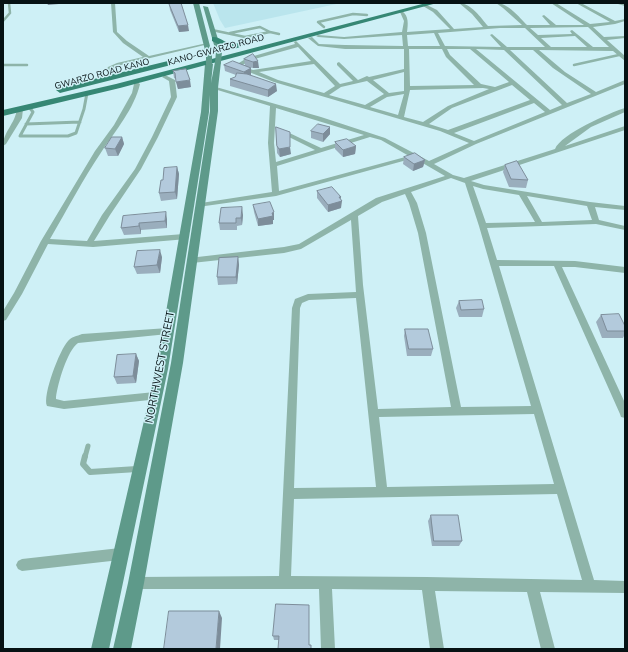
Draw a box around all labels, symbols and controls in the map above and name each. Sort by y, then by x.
street label: KANO-GWARZO ROAD [167,32,265,68]
street label: GWARZO ROAD KANO [53,56,151,92]
street label: NORTHWEST STREET [143,310,177,424]

